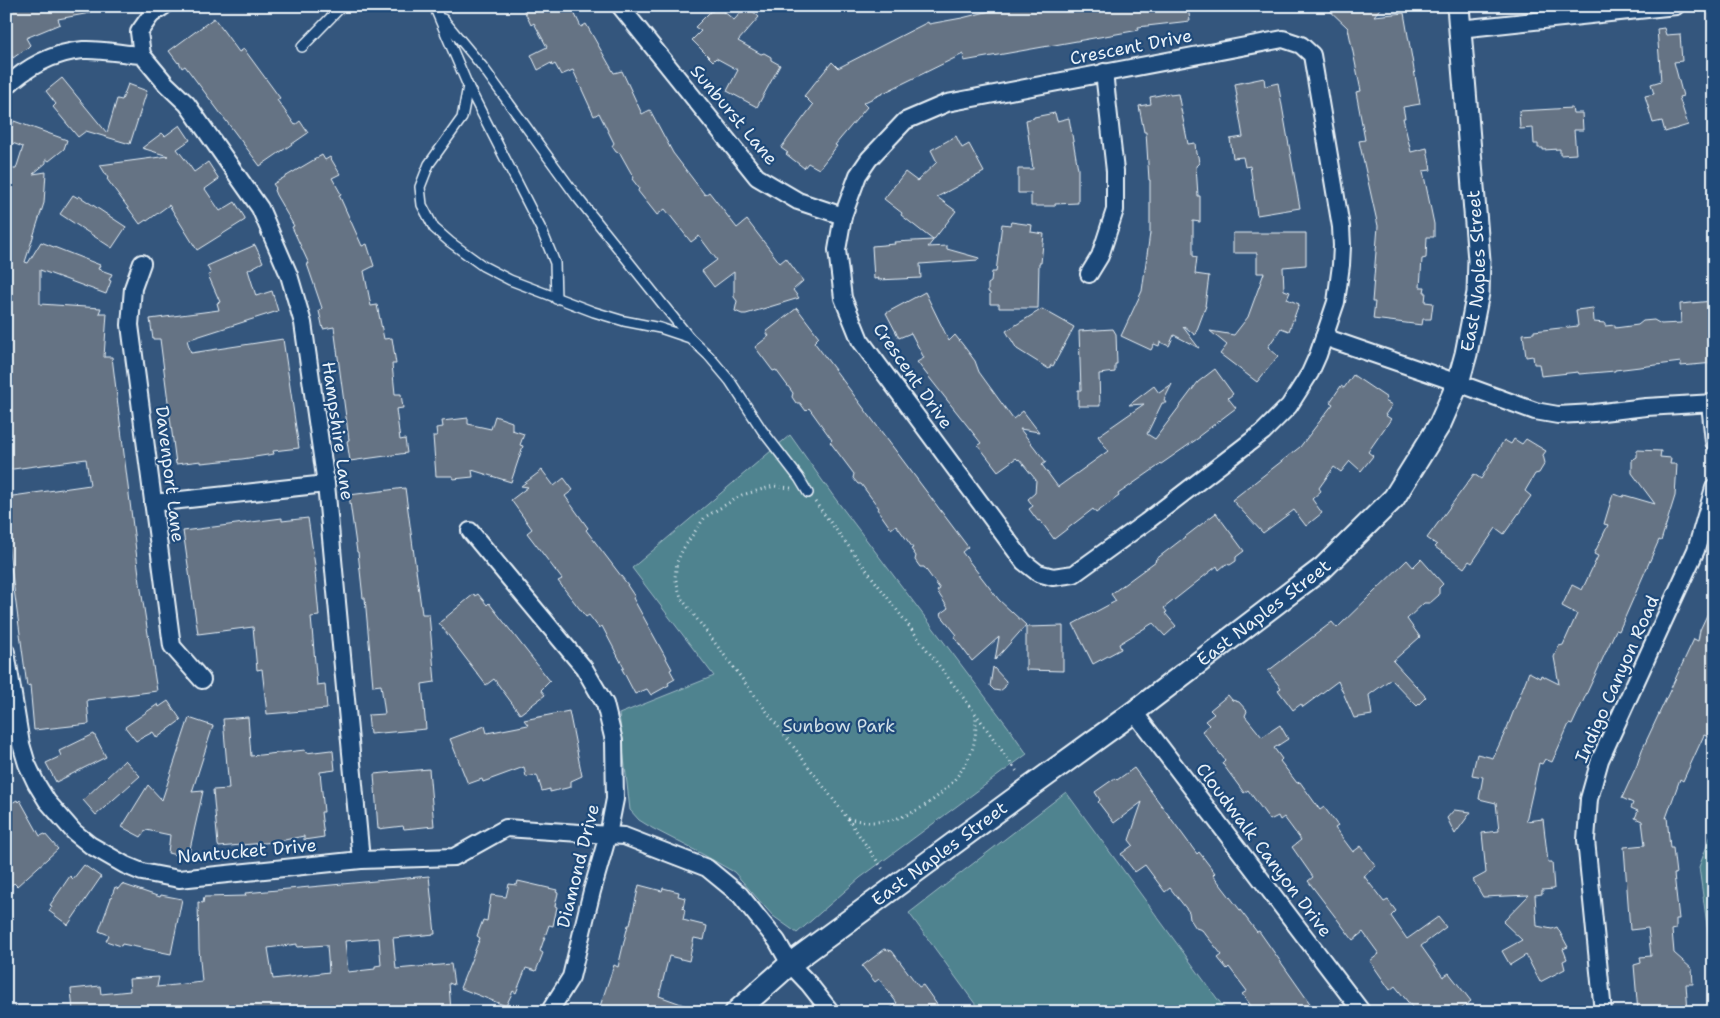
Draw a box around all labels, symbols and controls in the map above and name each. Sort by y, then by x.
street label: Crescent Drive [1068,23,1194,71]
street label: Sunburst Lane [685,60,783,170]
street label: East Naples Street [1455,189,1491,354]
street label: Crescent Drive [868,318,958,434]
street label: Hampshire Lane [316,360,360,502]
street label: Davenport Lane [150,404,190,544]
street label: East Naples Street [1192,554,1337,672]
street label: Indigo Canyon Road [1569,592,1665,766]
park label: Sunbow Park [783,714,895,738]
street label: Cloudwalk Canyon Drive [1191,758,1337,942]
street label: East Naples Street [867,796,1012,912]
street label: Diamond Drive [551,802,605,930]
street label: Nantucket Drive [176,833,318,869]

